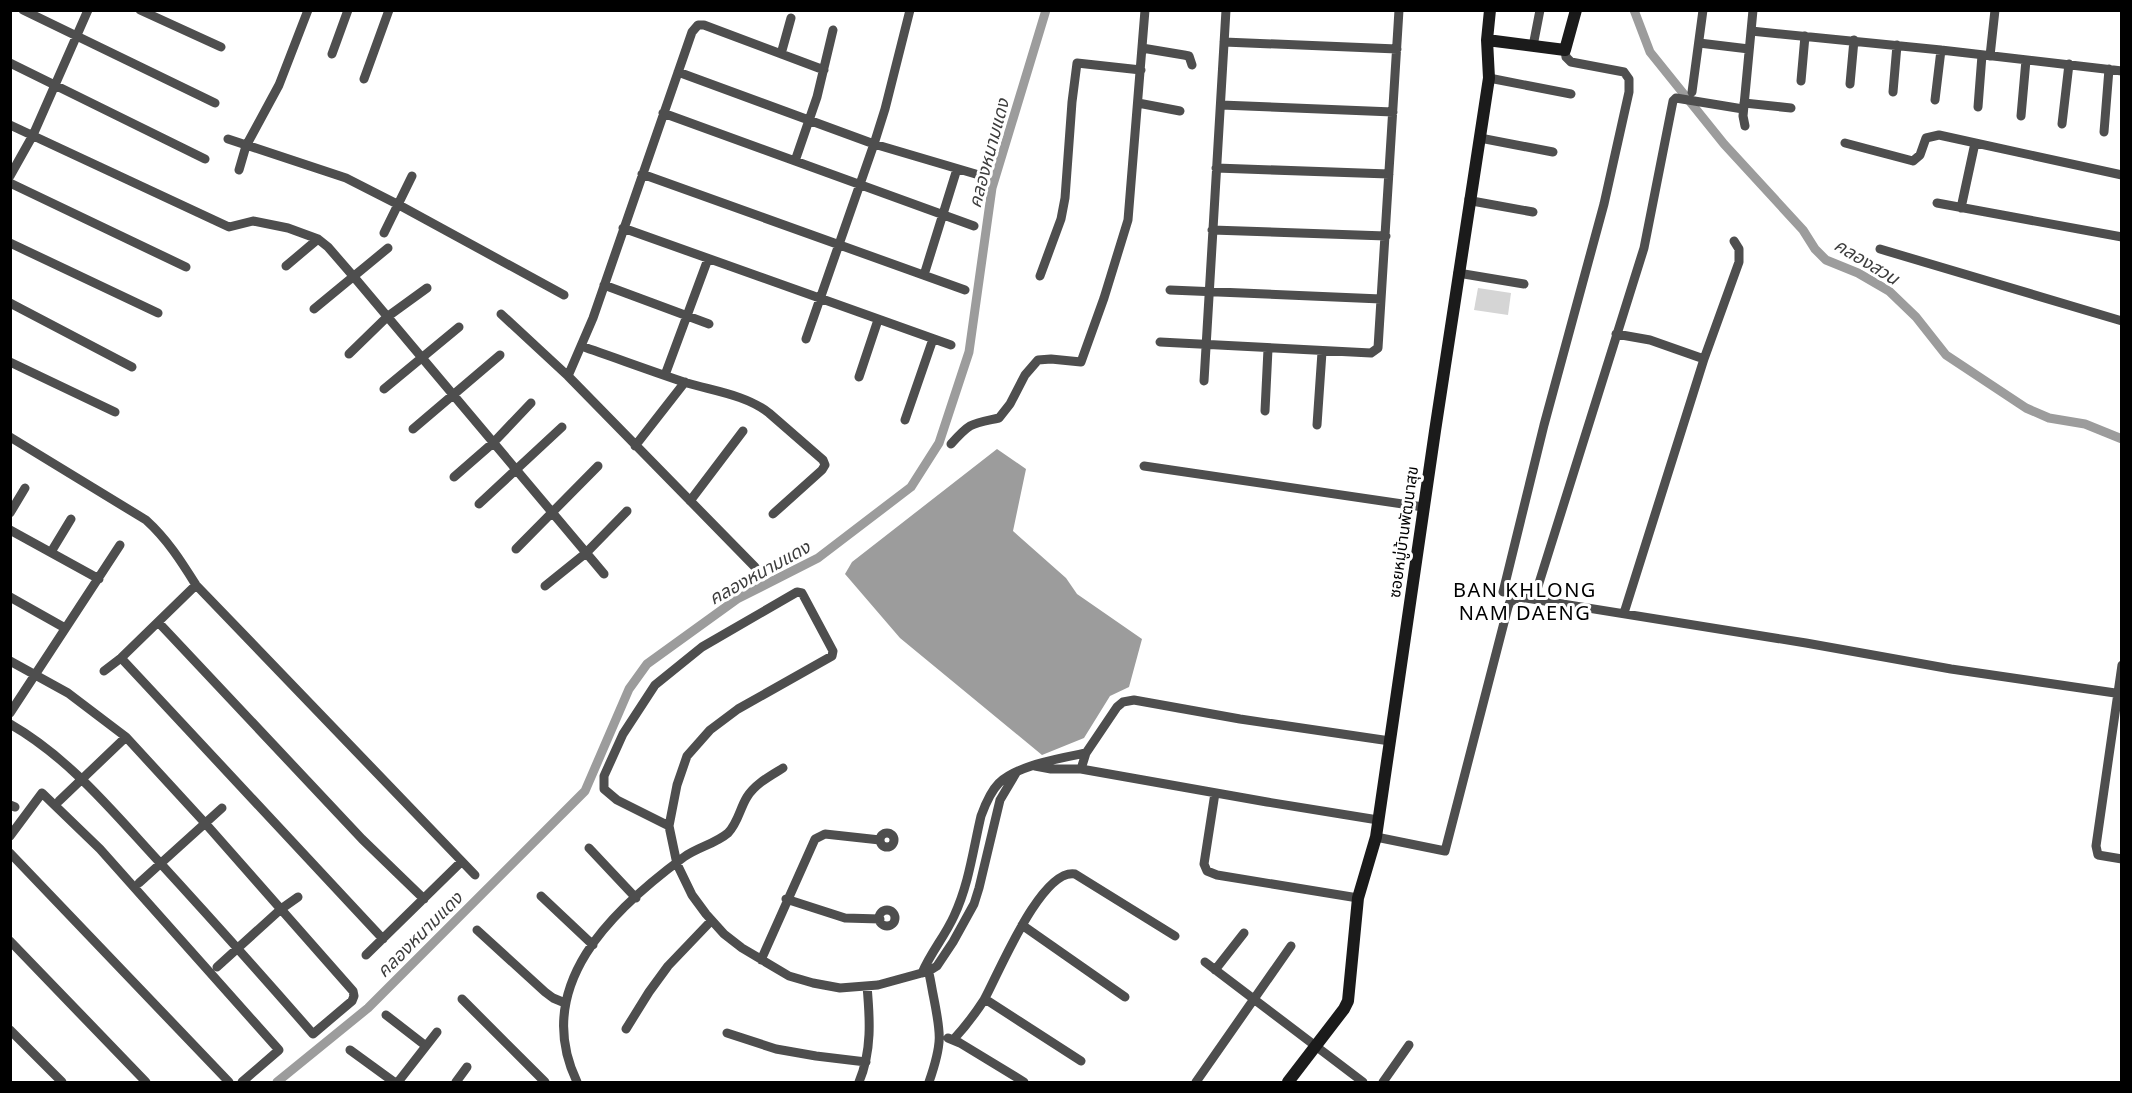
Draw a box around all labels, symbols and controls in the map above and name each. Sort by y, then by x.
water label: คลองหนามแดง [962,94,1014,210]
water label: คลองสวน [1830,232,1905,290]
street label: ซอยหมู่บ้านพัฒนาสุข [1383,465,1423,599]
water label: คลองหนามแดง [704,534,815,610]
district label: BAN KHLONG NAM DAENG [1453,576,1597,626]
water label: คลองหนามแดง [371,885,468,982]

